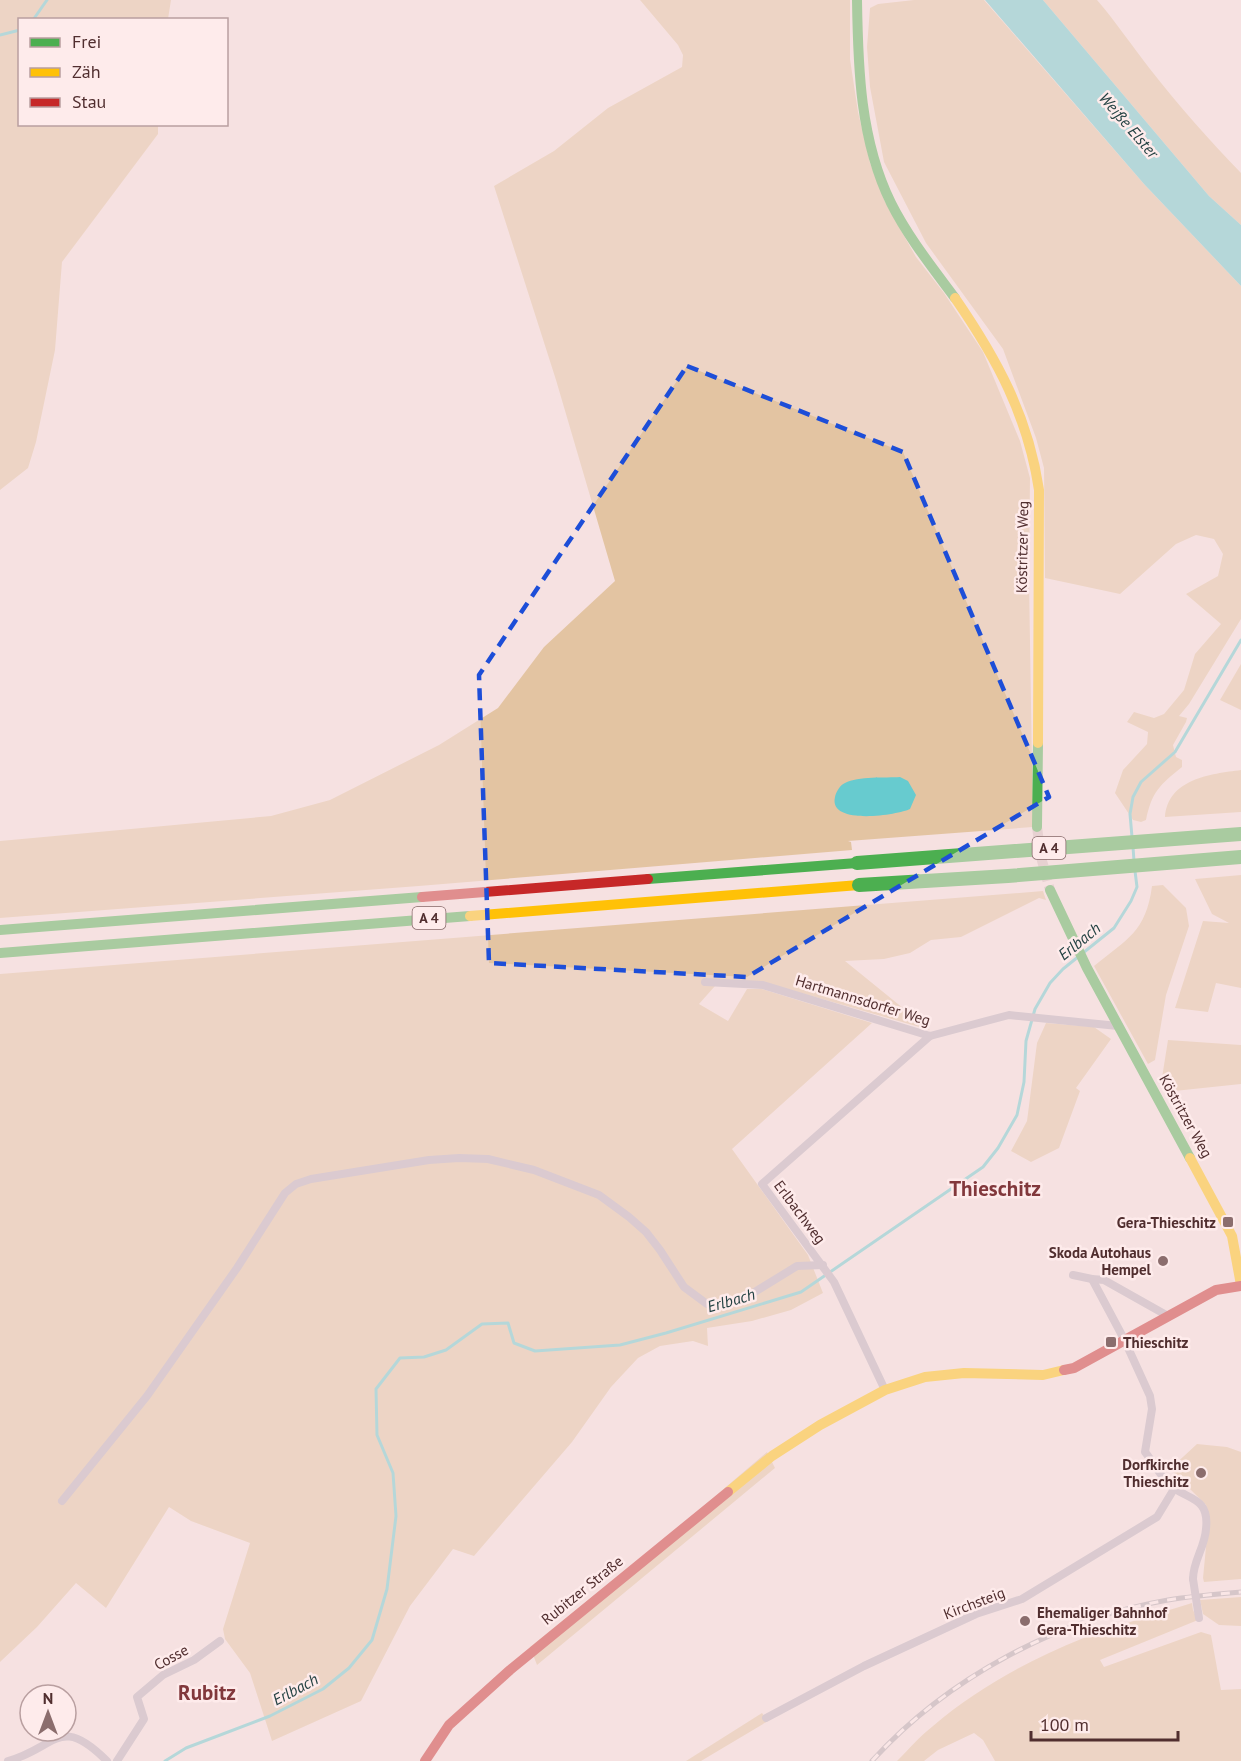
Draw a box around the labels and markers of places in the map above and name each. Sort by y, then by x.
place label: Gera-Thieschitz [1117,1213,1216,1232]
marker: Gera-Thieschitz [1221,1215,1235,1229]
place label: Skoda Autohaus Hempel [1049,1243,1152,1279]
marker: Skoda Autohaus Hempel [1156,1254,1170,1268]
place label: Thieschitz [1123,1333,1189,1352]
marker: Thieschitz [1104,1335,1118,1349]
place label: Dorfkirche Thieschitz [1122,1455,1189,1491]
marker: Dorfkirche Thieschitz [1194,1466,1208,1480]
place label: Ehemaliger Bahnhof Gera-Thieschitz [1037,1603,1168,1639]
marker: Ehemaliger Bahnhof Gera-Thieschitz [1018,1614,1032,1628]

